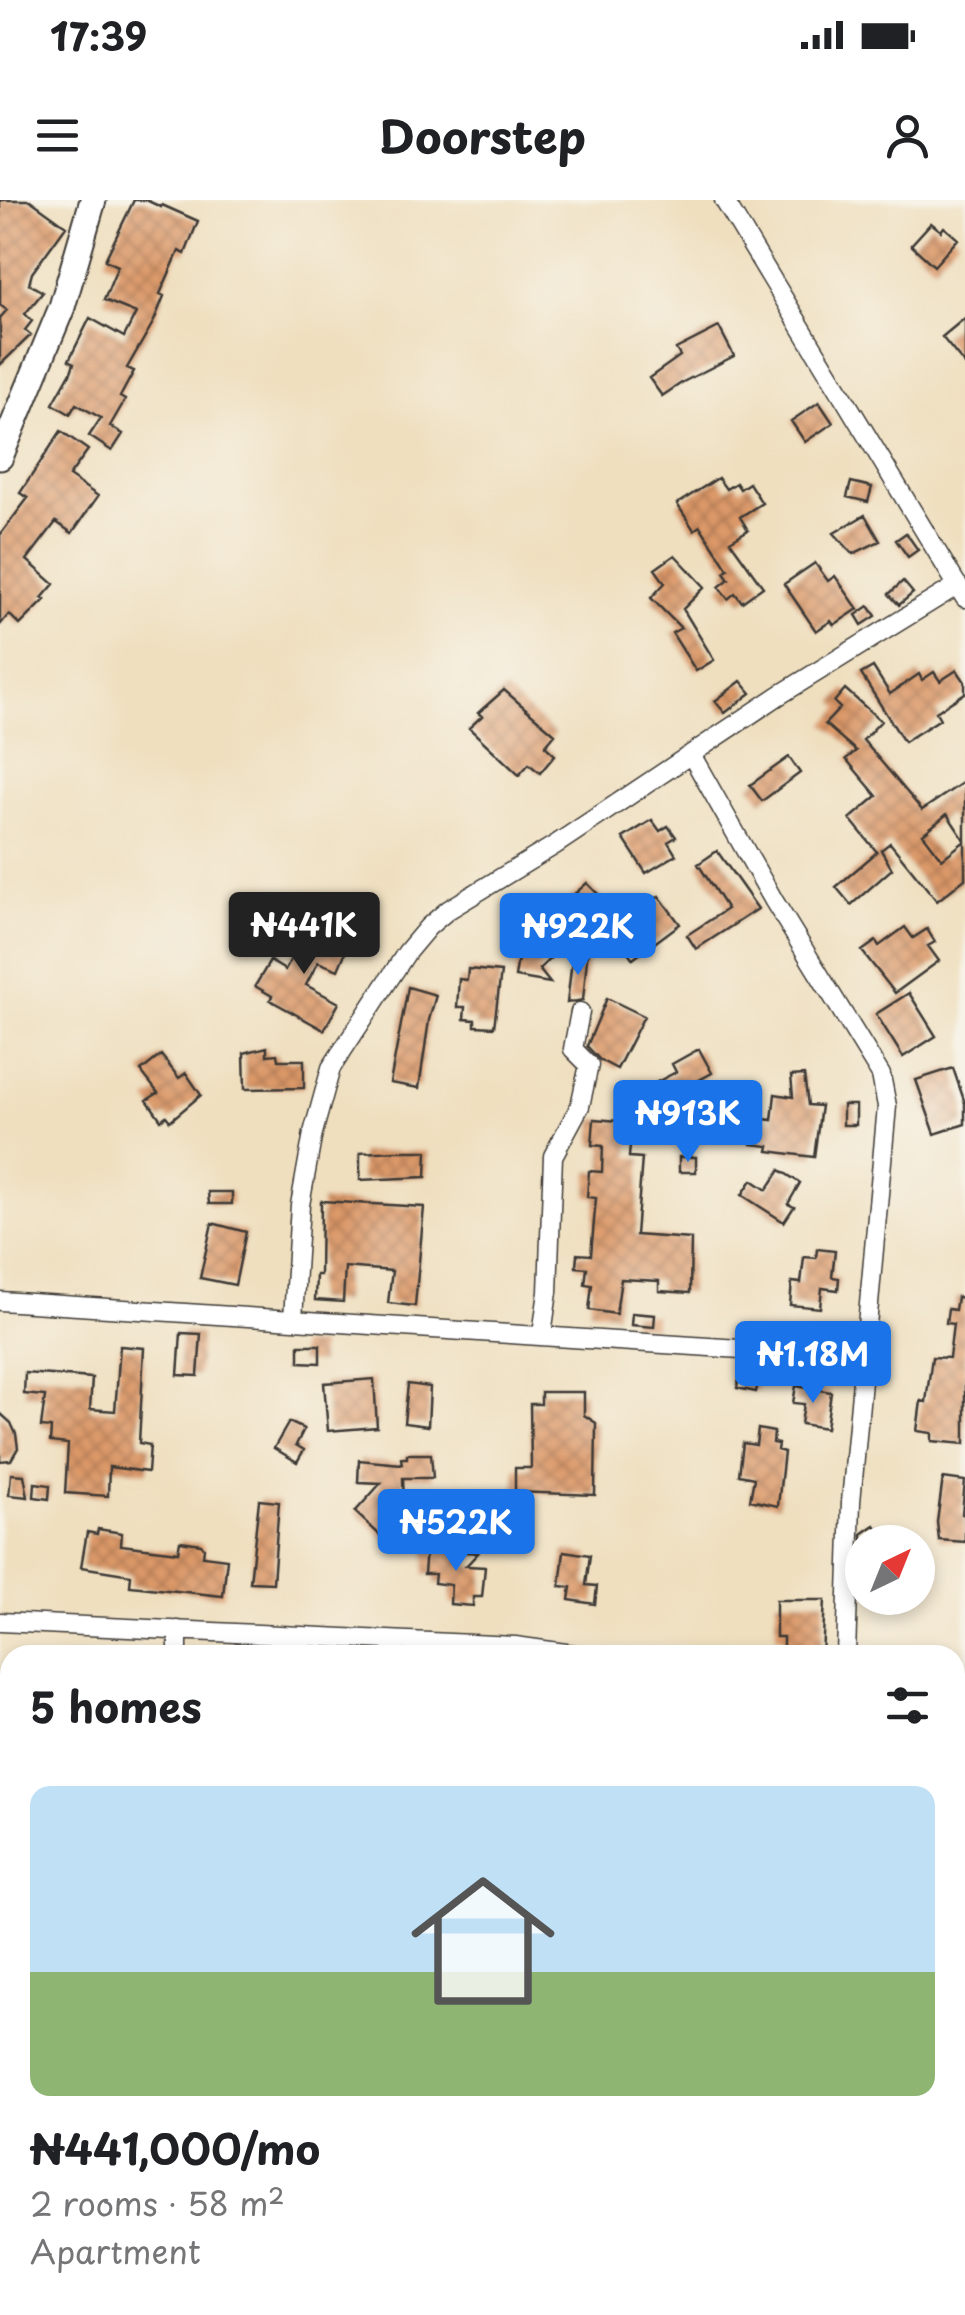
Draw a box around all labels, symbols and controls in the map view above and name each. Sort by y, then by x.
text: 17:39 [50,7,147,64]
text: Doorstep [379,101,586,169]
icon: menu [30,108,85,163]
icon: person [880,108,935,163]
pin: ₦441K [234,892,374,977]
pin: ₦922K [508,893,648,978]
text: ₦441K [251,900,357,948]
text: ₦922K [522,901,634,949]
pin: ₦913K [618,1080,758,1165]
text: ₦913K [635,1088,741,1136]
pin: ₦1.18M [732,1321,894,1406]
text: ₦1.18M [757,1329,869,1377]
pin: ₦522K [386,1489,526,1574]
text: ₦522K [400,1497,512,1545]
north arrow [845,1525,935,1615]
map controls [845,1525,935,1615]
text: 5 homes [30,1674,202,1737]
icon: filters [880,1678,935,1733]
icon: home [393,1851,573,2031]
text: ₦441,000/mo [30,2116,320,2179]
text: 2 rooms · 58 m² [30,2179,285,2227]
text: Apartment [30,2227,201,2275]

